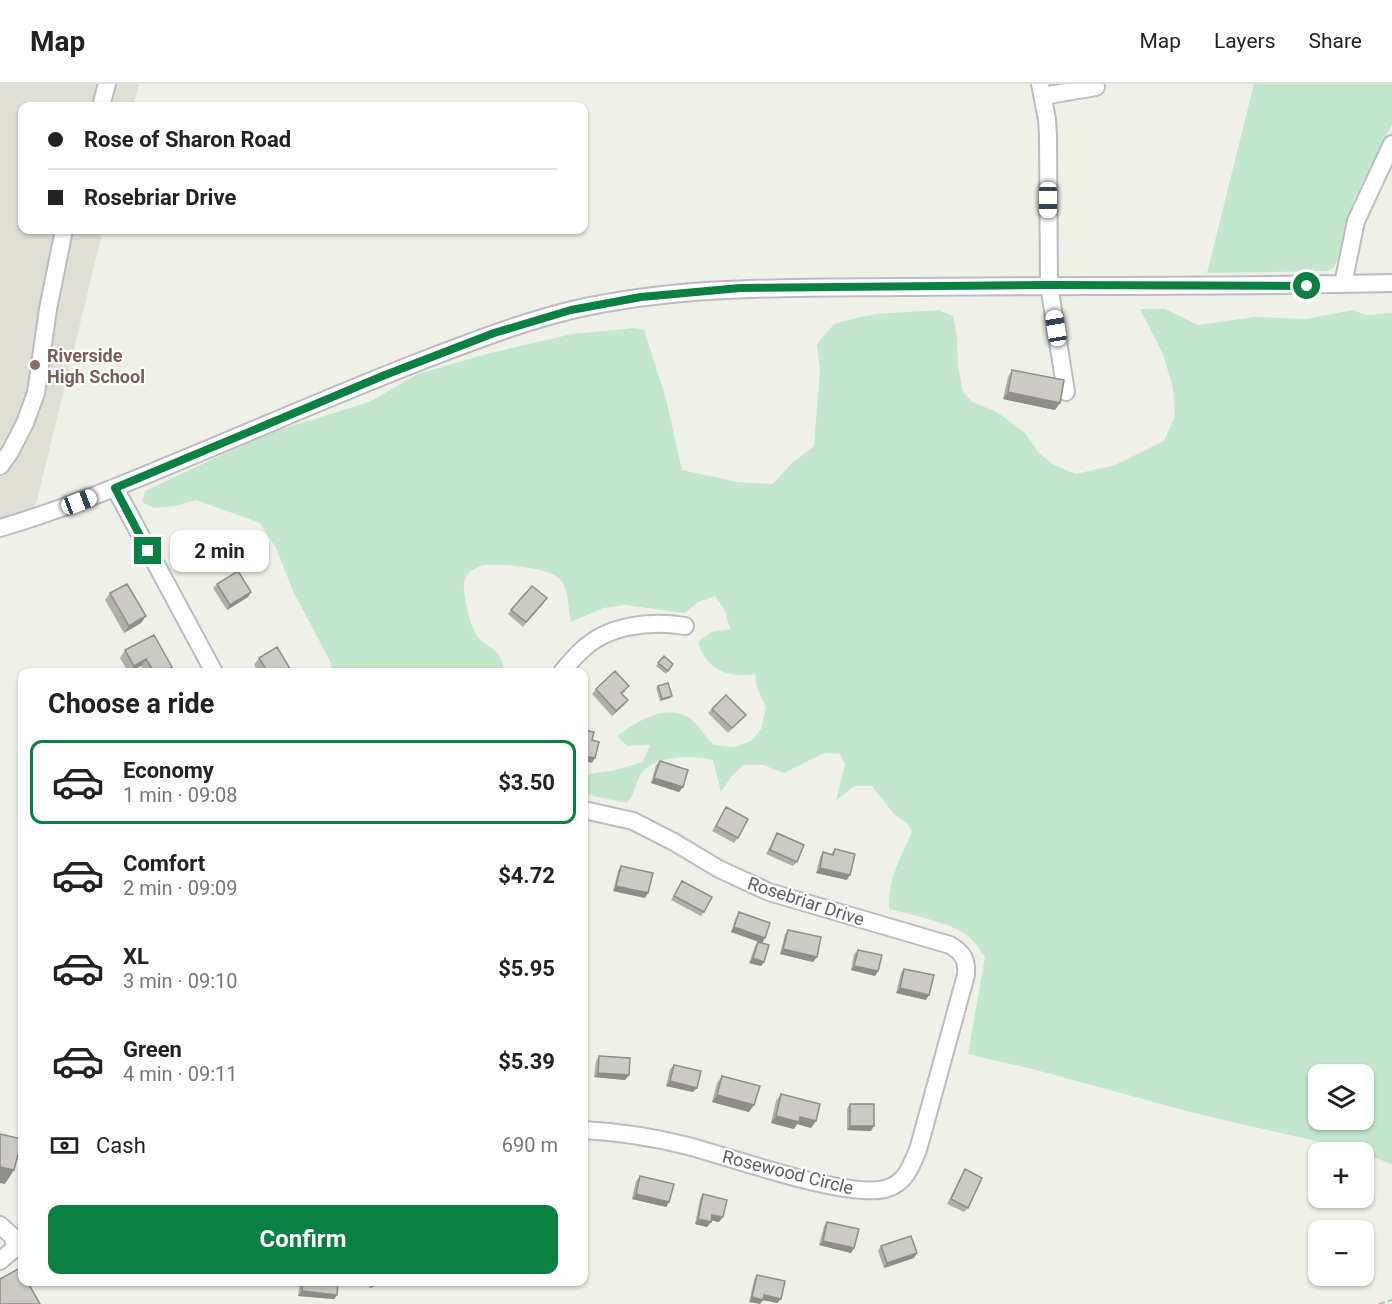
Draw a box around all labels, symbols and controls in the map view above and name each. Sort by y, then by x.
text: Map [30,25,85,58]
text: Map [1139,29,1181,53]
text: Layers [1214,29,1275,53]
text: Share [1308,29,1362,53]
text: Rose of Sharon Road [84,127,291,152]
car [1039,182,1057,218]
text: Rosebriar Drive [84,185,236,210]
route start [1293,272,1320,299]
car [1044,309,1068,347]
place label: Riverside High School [47,345,145,387]
marker: Riverside High School [28,358,42,372]
car [59,487,99,517]
callout: 2 min [169,530,268,572]
route end [134,537,161,564]
text: 2 min [194,539,245,563]
text: Choose a ride [48,688,214,720]
icon: car [51,755,105,809]
text: Economy [123,758,214,783]
text: $3.50 [498,770,555,795]
text: 1 min · 09:08 [123,783,238,807]
icon: car [51,848,105,902]
text: Comfort [123,851,205,876]
text: $4.72 [498,863,555,888]
street label: Rosebriar Drive [745,872,867,930]
text: 2 min · 09:09 [123,876,238,900]
icon: car [51,941,105,995]
text: XL [123,944,149,969]
text: $5.95 [498,956,555,981]
text: 3 min · 09:10 [123,969,238,993]
icon: car [51,1034,105,1088]
text: Green [123,1037,182,1062]
text: $5.39 [498,1049,555,1074]
text: 4 min · 09:11 [123,1062,238,1086]
map controls [1308,1064,1374,1286]
button: layers [1308,1064,1374,1130]
icon: cash [48,1129,81,1162]
text: Cash [96,1133,146,1158]
text: 690 m [502,1133,558,1157]
button: + [1308,1142,1374,1208]
street label: Rosewood Circle [720,1146,856,1198]
button: Confirm [48,1205,558,1274]
button: − [1308,1220,1374,1286]

